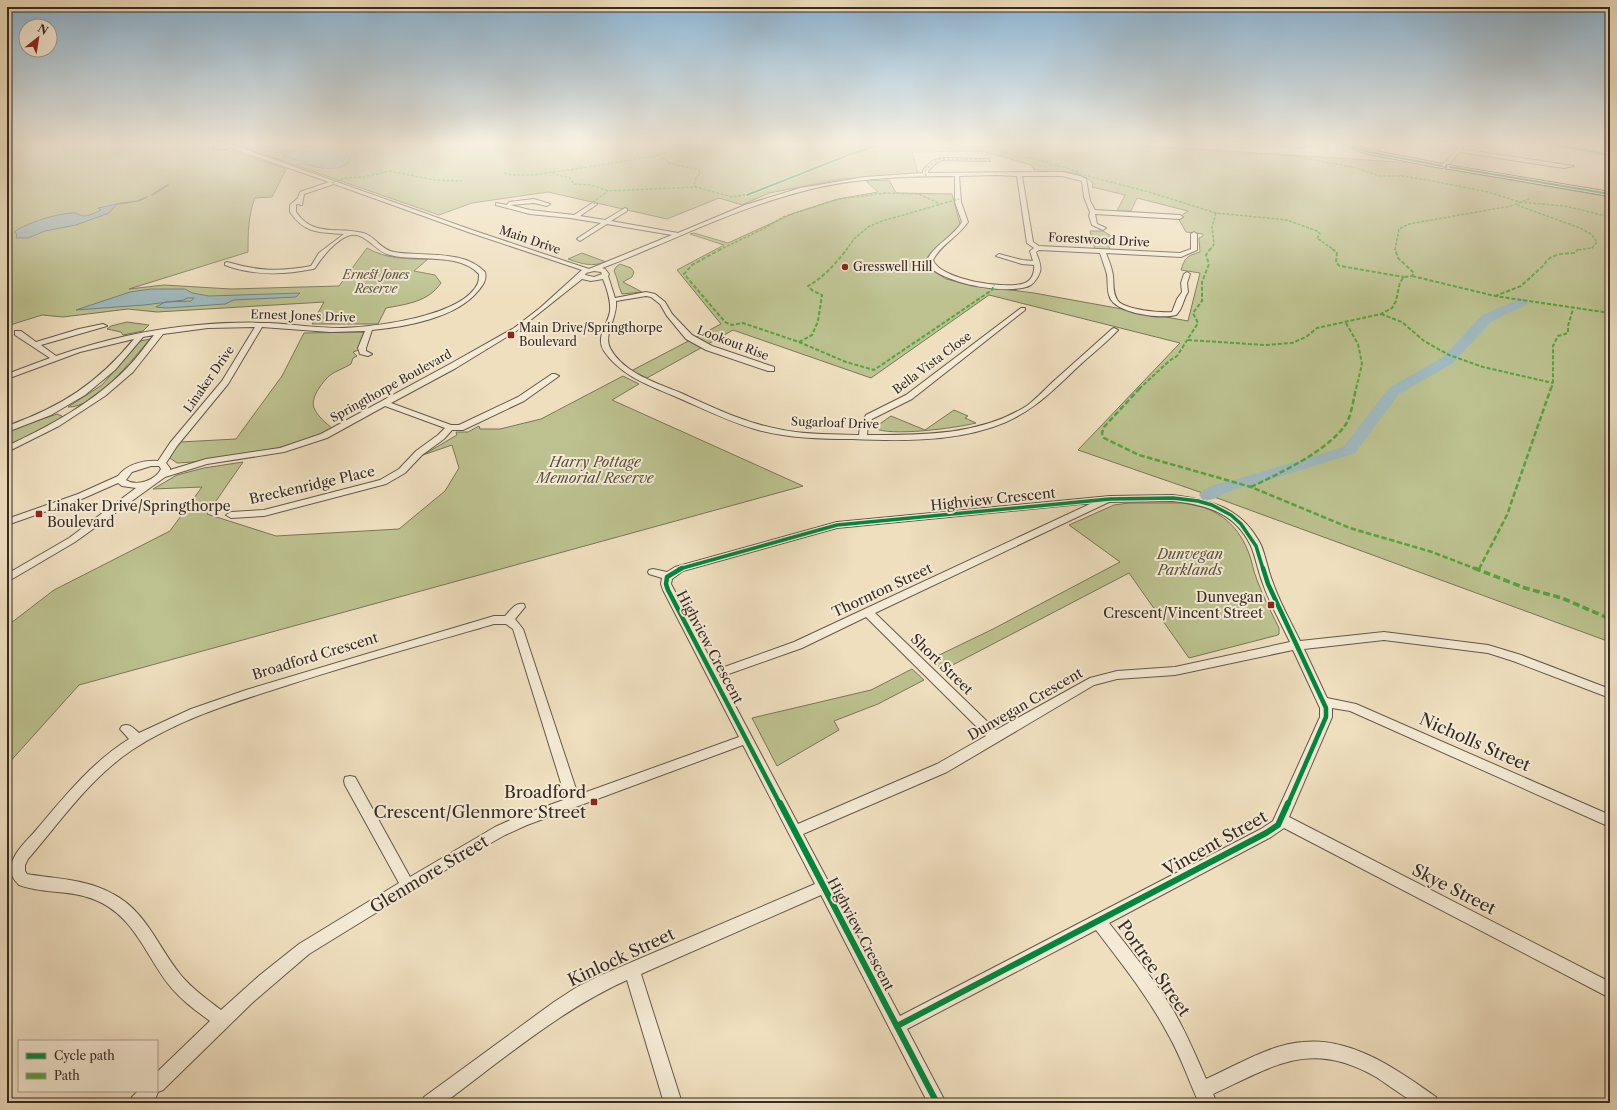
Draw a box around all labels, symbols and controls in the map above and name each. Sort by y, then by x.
north arrow [18,18,58,58]
text: N [35,21,51,38]
street label: Main Drive [498,222,563,257]
street label: Forestwood Drive [1048,229,1150,250]
place label: Gresswell Hill [853,259,933,274]
marker: Gresswell Hill [840,262,850,272]
park label: Ernest Jones Reserve [342,267,410,296]
street label: Ernest Jones Drive [250,306,356,325]
place label: Main Drive/Springthorpe Boulevard [519,320,663,349]
street label: Lookout Rise [695,322,771,363]
street label: Bella Vista Close [889,328,974,397]
marker: Main Drive/Springthorpe Boulevard [506,330,516,340]
street label: Linaker Drive [180,342,237,415]
street label: Springthorpe Boulevard [327,346,455,425]
street label: Sugarloaf Drive [791,413,880,432]
park label: Harry Pottage Memorial Reserve [534,453,655,487]
street label: Breckenridge Place [247,462,377,508]
street label: Highview Crescent [930,483,1057,515]
place label: Linaker Drive/Springthorpe Boulevard [47,497,231,531]
marker: Linaker Drive/Springthorpe Boulevard [34,509,44,519]
park label: Dunvegan Parklands [1156,545,1223,579]
street label: Thornton Street [829,559,935,621]
street label: Highview Crescent [673,587,747,707]
place label: Dunvegan Crescent/Vincent Street [1103,588,1263,622]
marker: Dunvegan Crescent/Vincent Street [1266,600,1276,610]
street label: Broadford Crescent [250,628,380,684]
street label: Short Street [907,630,977,698]
street label: Dunvegan Crescent [964,664,1086,744]
street label: Nicholls Street [1416,709,1534,775]
place label: Broadford Crescent/Glenmore Street [373,782,586,822]
marker: Broadford Crescent/Glenmore Street [589,797,599,807]
street label: Vincent Street [1159,806,1271,880]
street label: Glenmore Street [366,831,492,917]
street label: Skye Street [1409,859,1499,919]
street label: Highview Crescent [824,874,898,994]
street label: Portree Street [1113,916,1195,1020]
street label: Kinlock Street [564,924,678,990]
legend [18,1040,158,1092]
text: Cycle path [54,1048,115,1063]
text: Path [54,1068,80,1083]

